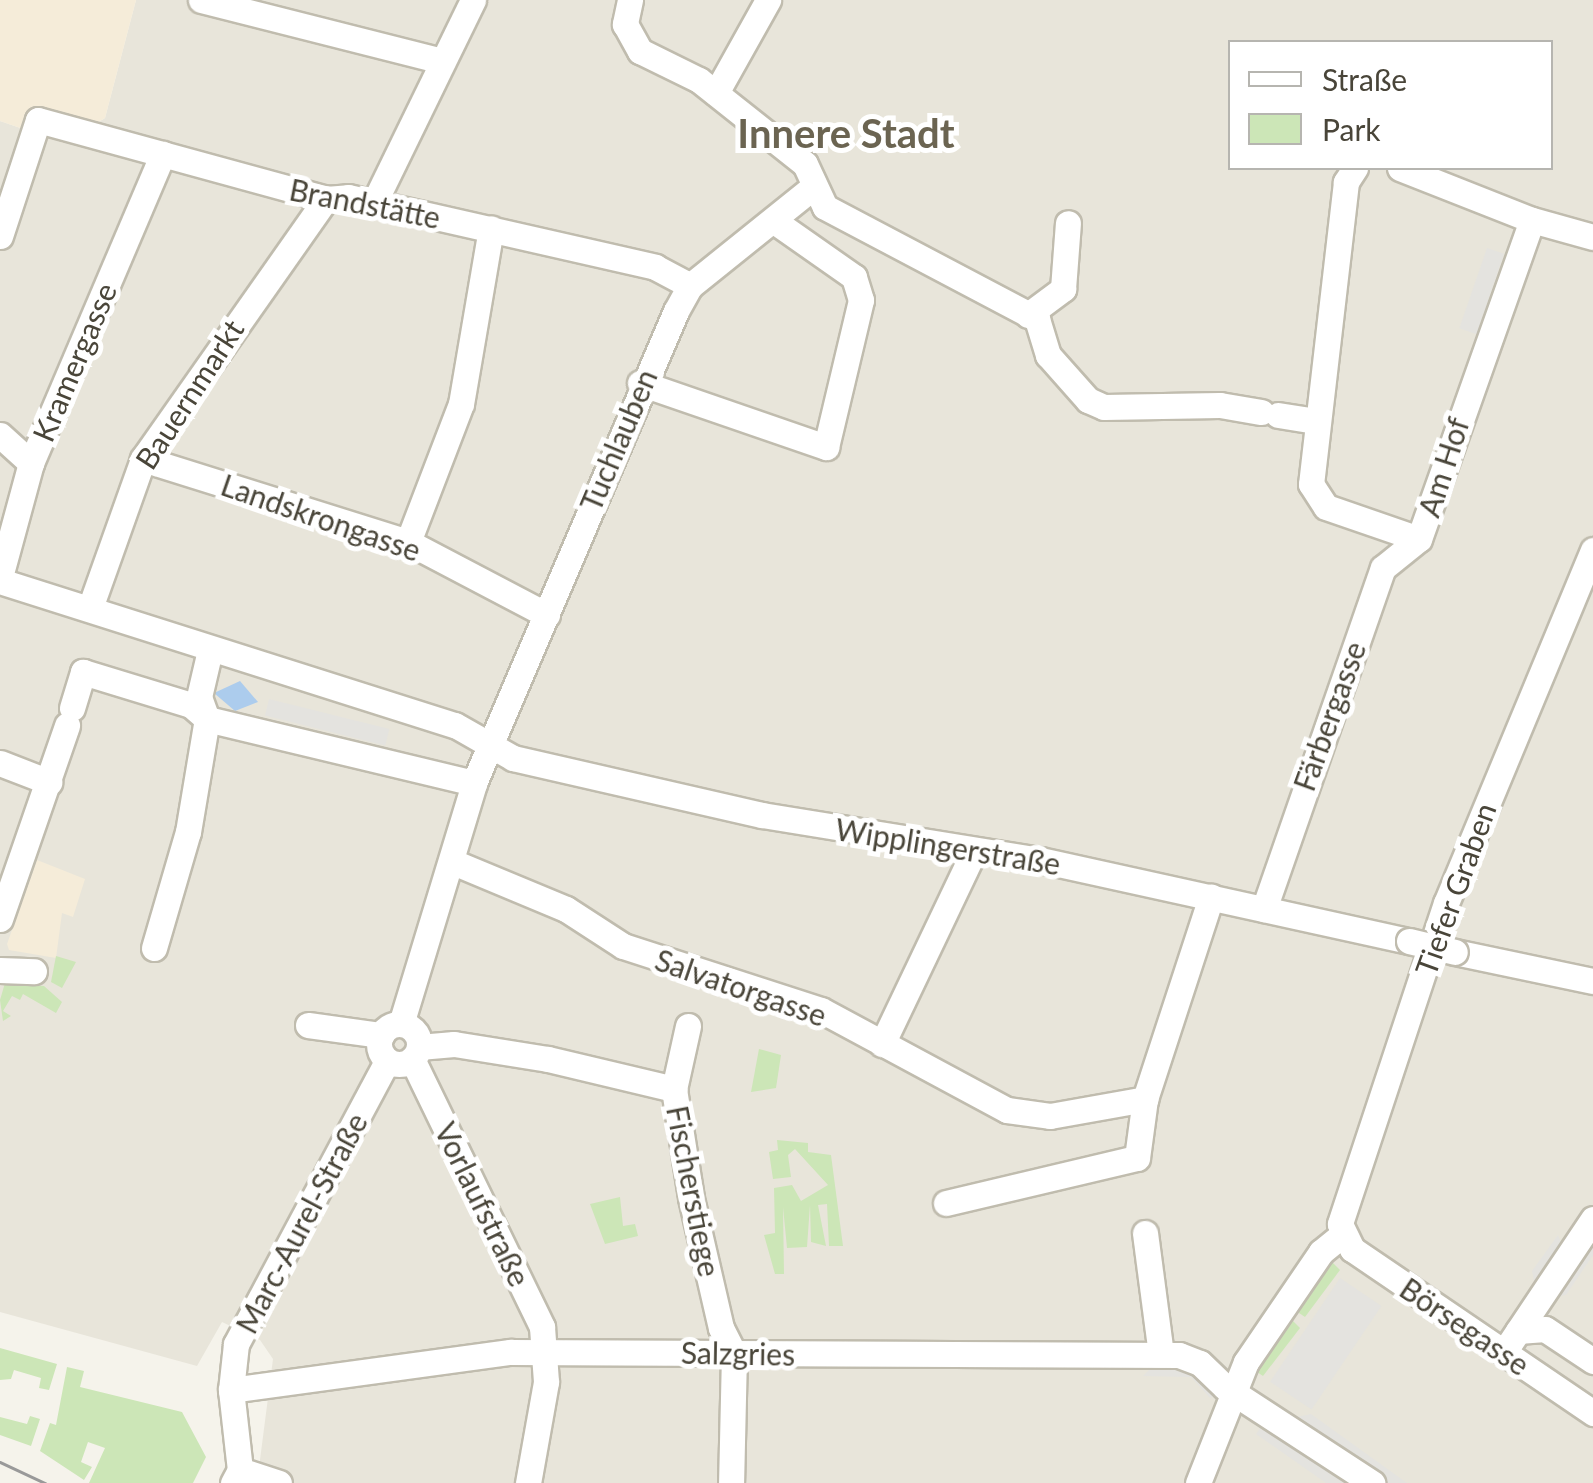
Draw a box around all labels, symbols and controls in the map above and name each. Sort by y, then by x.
legend [1228,40,1553,170]
text: Straße [1322,61,1407,97]
district label: Innere Stadt [737,109,955,157]
text: Park [1322,111,1381,147]
street label: Brandstätte [287,171,443,235]
street label: Kramergasse [24,277,124,447]
street label: Bauernmarkt [127,313,251,475]
street label: Tuchlauben [572,364,664,516]
street label: Am Hof [1410,413,1476,521]
street label: Landskrongasse [217,466,425,568]
street label: Färbergasse [1285,636,1373,796]
street label: Tiefer Graben [1407,798,1503,980]
street label: Wipplingerstraße [833,810,1063,882]
street label: Salvatorgasse [651,941,831,1033]
street label: Fischerstiege [660,1102,728,1280]
street label: Marc-Aurel-Straße [228,1107,374,1339]
street label: Vorlaufstraße [428,1116,538,1292]
street label: Börsegasse [1394,1270,1536,1382]
street label: Salzgries [681,1334,795,1372]

